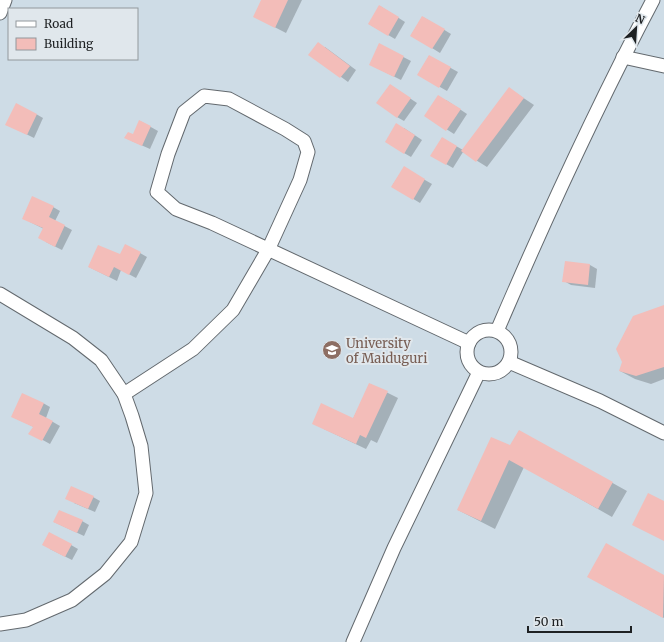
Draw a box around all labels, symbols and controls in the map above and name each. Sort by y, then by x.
legend [8,8,138,60]
north arrow [616,8,656,48]
text: N [633,11,647,27]
text: Road [44,16,73,31]
text: Building [44,36,94,51]
place label: University of Maiduguri [346,335,427,367]
school or university icon: University of Maiduguri [321,339,343,361]
scale bar [528,608,631,634]
text: 50 m [534,614,563,629]

